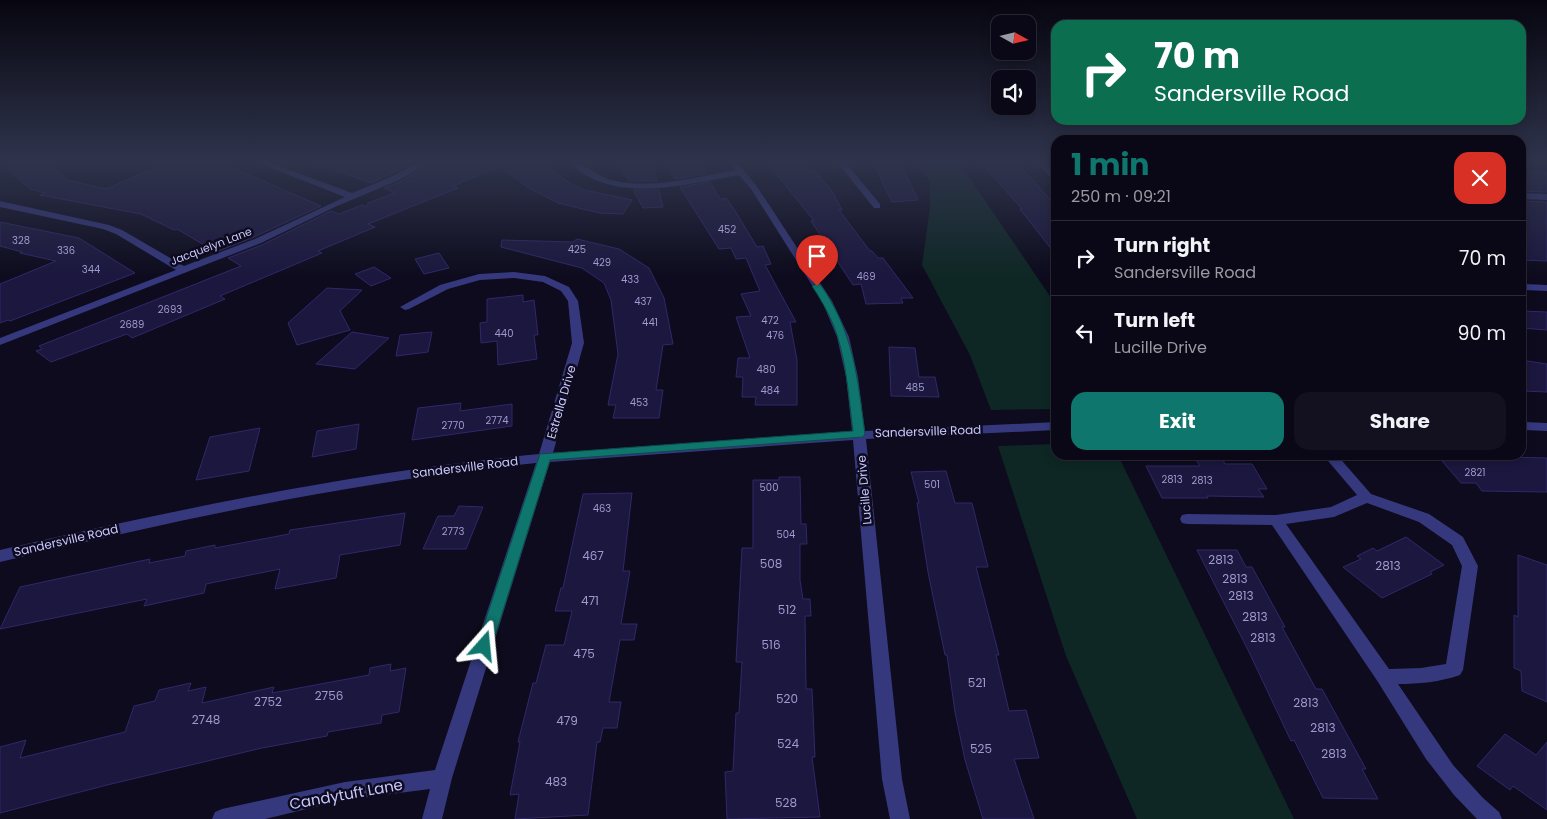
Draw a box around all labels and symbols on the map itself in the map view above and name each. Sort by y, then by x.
north arrow [991,15,1036,60]
house number: 452 [718,222,736,237]
street label: Jacquelyn Lane [168,223,254,269]
house number: 328 [12,233,30,248]
pin [796,235,838,286]
house number: 425 [568,242,586,257]
house number: 336 [57,243,75,258]
house number: 429 [593,255,611,270]
house number: 344 [82,262,100,277]
house number: 469 [857,269,875,284]
house number: 433 [621,272,639,287]
house number: 437 [634,294,652,309]
house number: 2693 [158,302,182,317]
house number: 472 [761,313,779,328]
house number: 441 [642,315,658,330]
house number: 2689 [120,317,144,332]
house number: 440 [495,326,513,341]
house number: 476 [766,328,784,343]
house number: 480 [757,362,775,377]
street label: Estrella Drive [542,363,580,441]
house number: 485 [906,380,924,395]
house number: 484 [761,383,779,398]
house number: 453 [630,395,648,410]
house number: 2774 [486,413,508,428]
house number: 2770 [442,418,464,433]
street label: Sandersville Road [874,421,982,441]
street label: Sandersville Road [411,452,519,482]
street label: Lucille Drive [852,455,876,525]
house number: 2821 [1464,465,1486,480]
house number: 2813 [1161,472,1183,487]
house number: 2813 [1191,473,1213,488]
house number: 501 [924,477,940,492]
house number: 500 [760,480,778,495]
house number: 463 [593,501,611,516]
street label: Sandersville Road [12,520,120,560]
house number: 2773 [442,524,464,539]
house number: 504 [777,527,795,542]
house number: 467 [582,547,604,564]
house number: 2813 [1208,551,1234,568]
house number: 508 [760,555,782,572]
house number: 2813 [1375,557,1401,574]
house number: 2813 [1222,570,1248,587]
house number: 2813 [1228,587,1254,604]
house number: 471 [581,592,599,609]
house number: 512 [778,601,796,618]
house number: 2813 [1242,608,1268,625]
position arrow [457,619,509,671]
house number: 2813 [1250,629,1276,646]
house number: 516 [762,636,781,653]
house number: 475 [573,645,595,662]
house number: 521 [968,674,986,691]
house number: 2756 [315,687,343,704]
house number: 520 [776,690,798,707]
house number: 2752 [254,693,282,710]
house number: 2813 [1293,694,1319,711]
house number: 2748 [192,711,220,728]
house number: 479 [556,712,578,729]
house number: 2813 [1310,719,1336,736]
house number: 524 [777,735,799,752]
house number: 525 [970,740,992,757]
house number: 2813 [1321,745,1347,762]
house number: 483 [545,773,567,790]
street label: Candytuft Lane [288,774,404,814]
house number: 528 [775,794,797,811]

